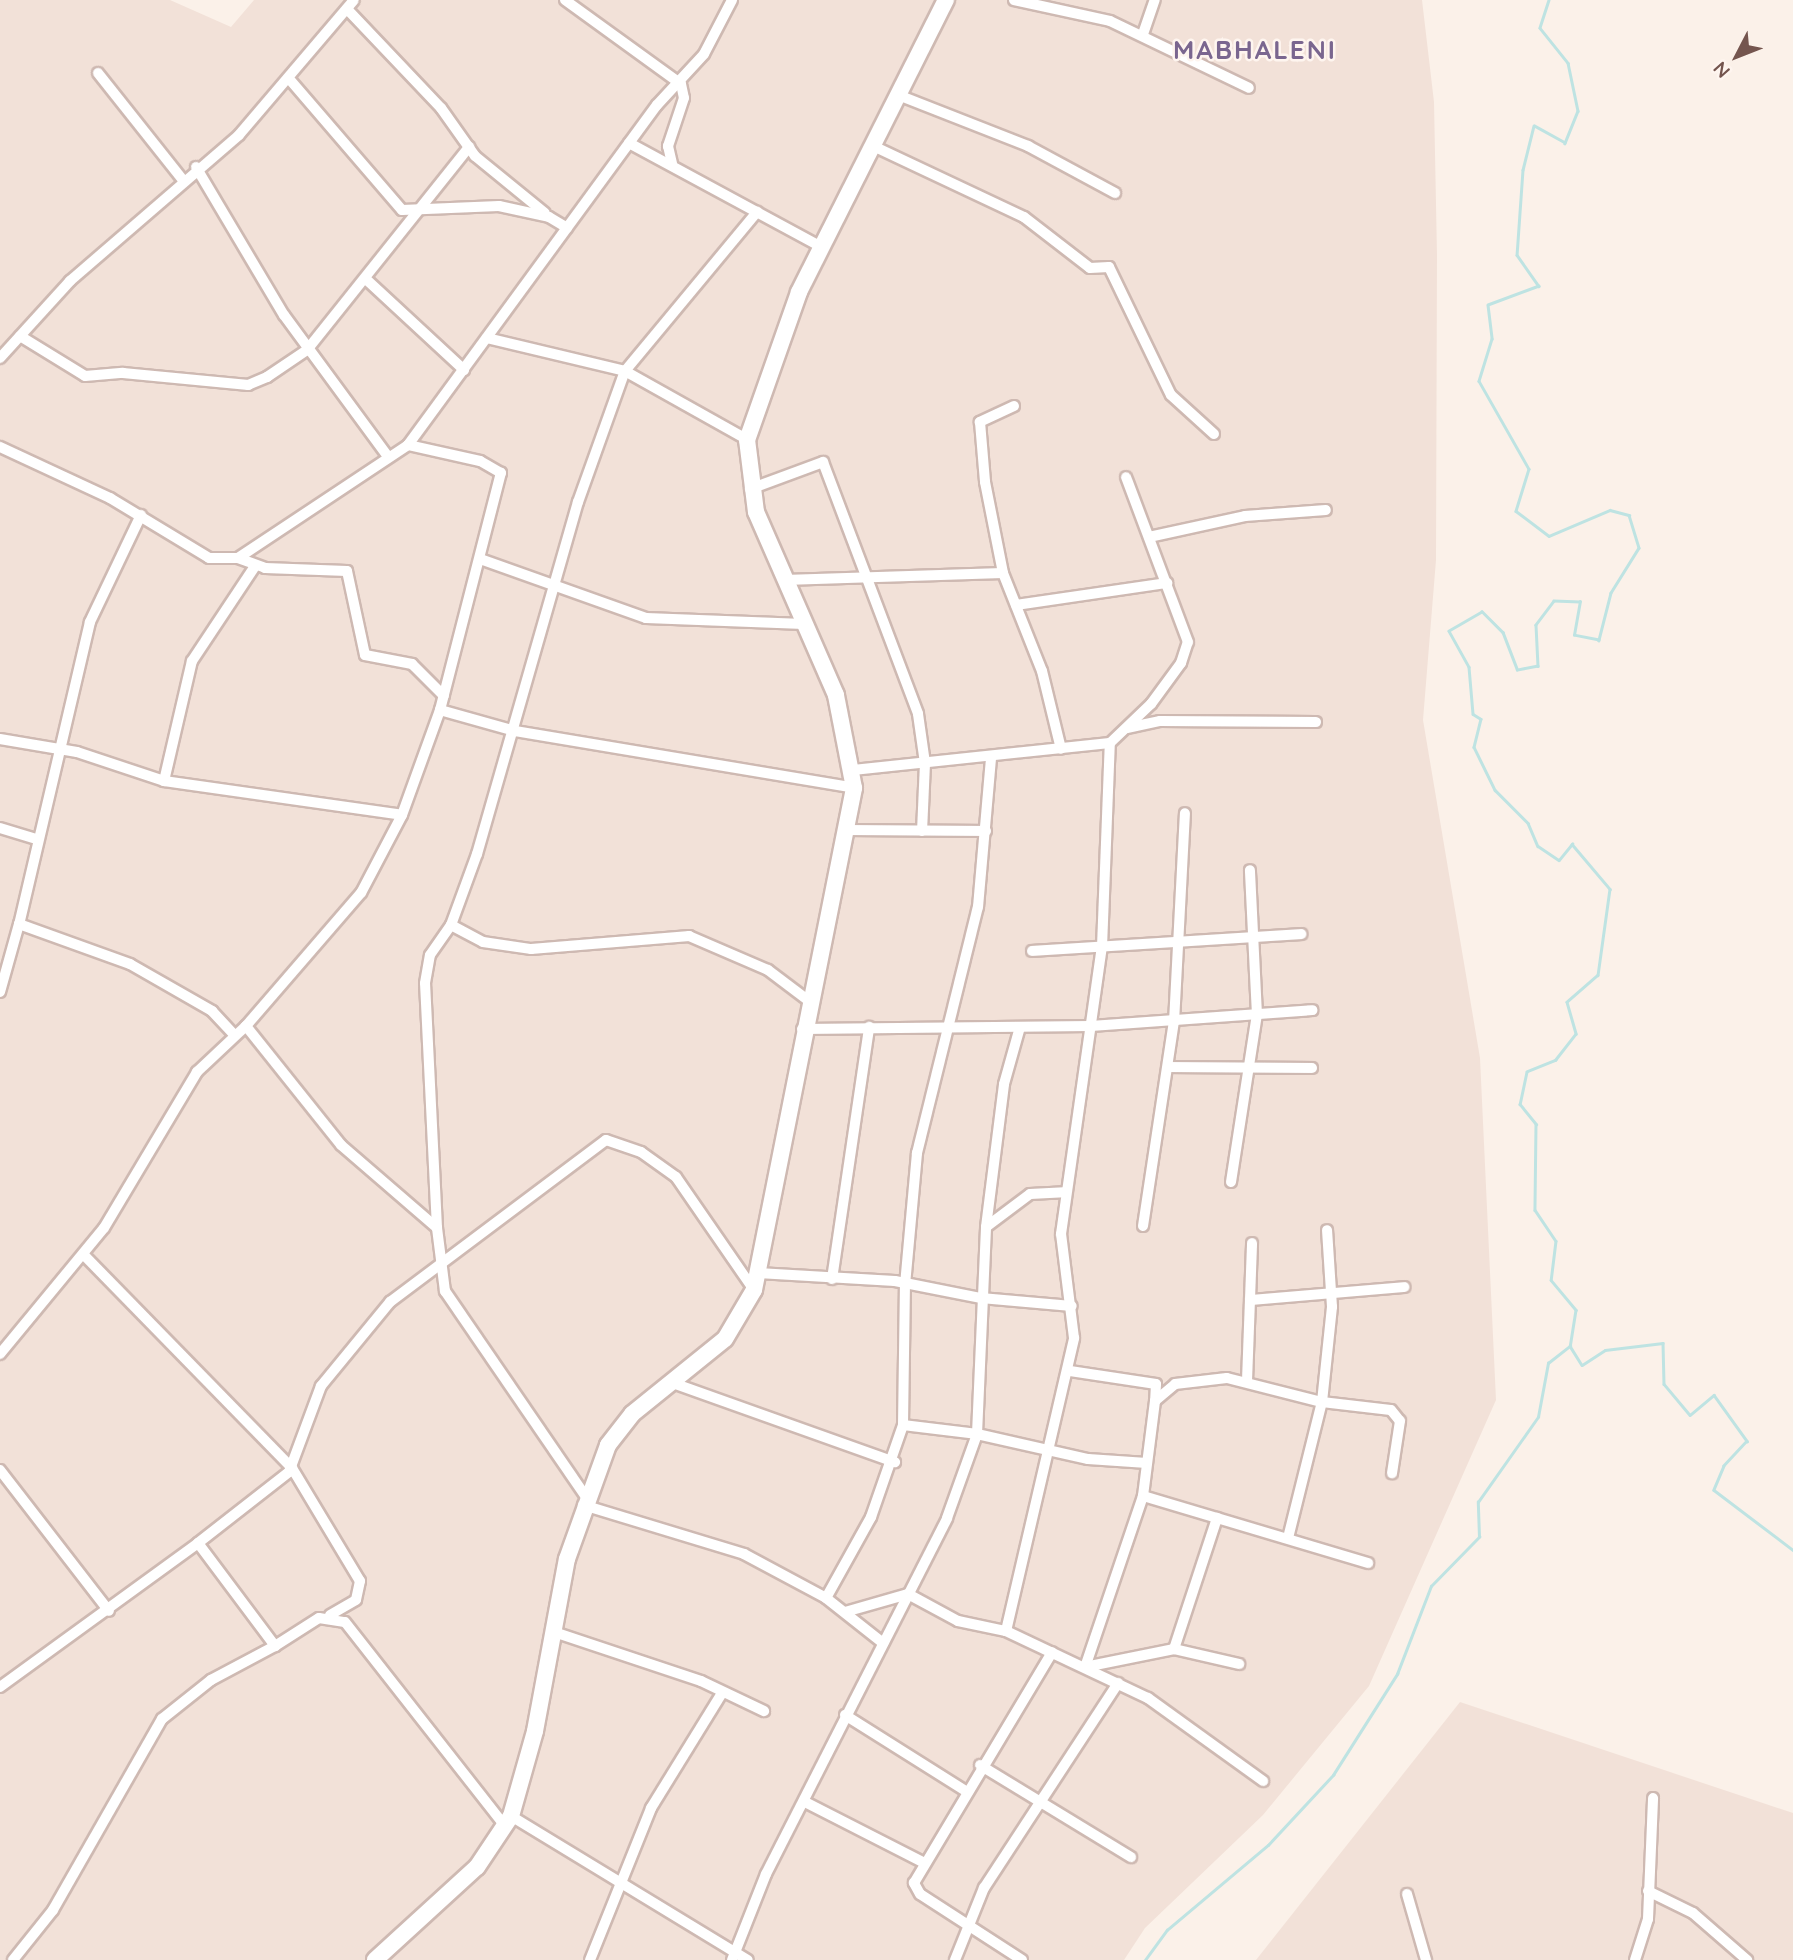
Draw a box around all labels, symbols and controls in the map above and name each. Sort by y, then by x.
north arrow [1702,21,1772,91]
district label: MABHALENI [1174,34,1336,66]
text: N [1708,57,1735,83]

